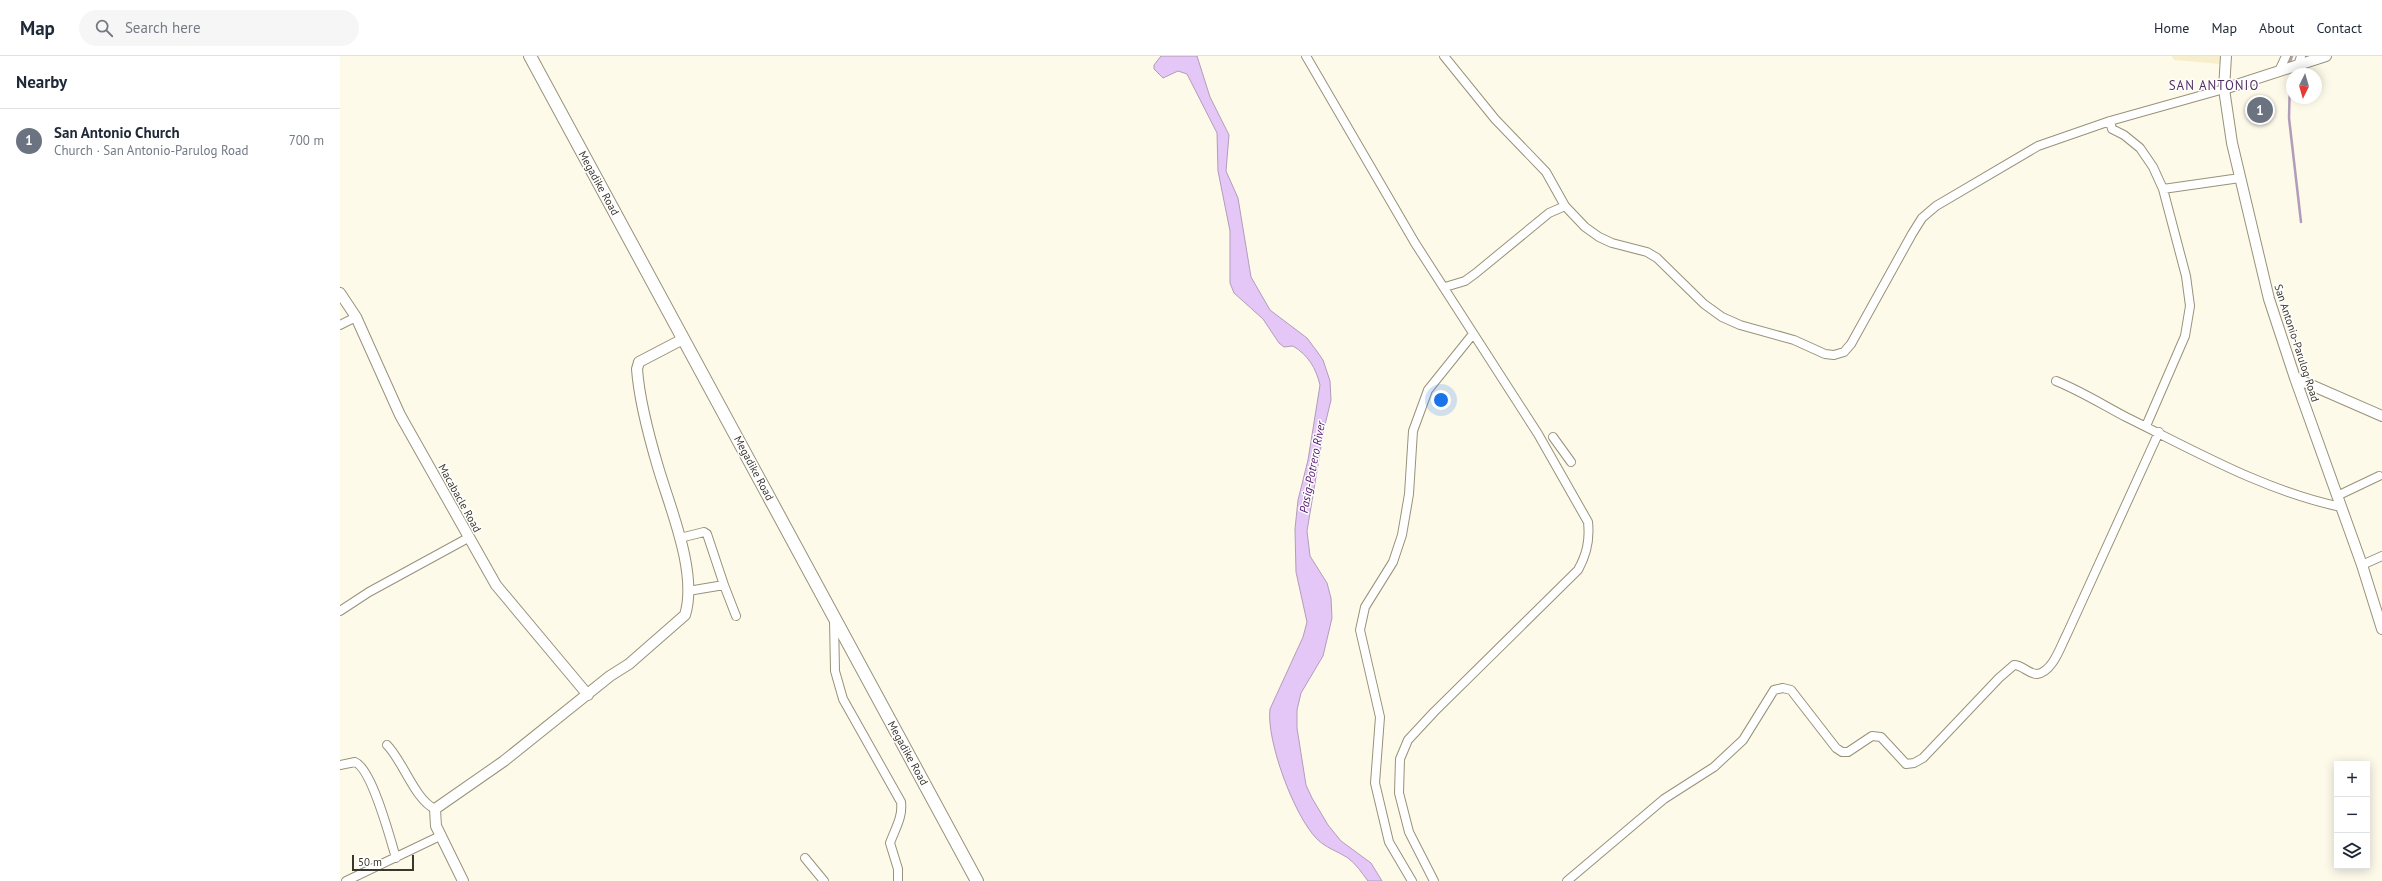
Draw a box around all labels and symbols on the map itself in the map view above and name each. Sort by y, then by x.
north arrow [2286,68,2322,104]
district label: SAN ANTONIO [2169,77,2259,94]
pin: 1 [2247,95,2273,125]
street label: Megadike Road [576,148,622,218]
street label: San Antonio-Parulog Road [2271,282,2323,404]
your location [1431,390,1451,410]
water label: Pasig-Potrero River [1296,419,1328,514]
street label: Megadike Road [731,433,777,503]
street label: Macabacle Road [435,461,485,535]
street label: Megadike Road [885,718,931,788]
scale bar [352,853,414,872]

